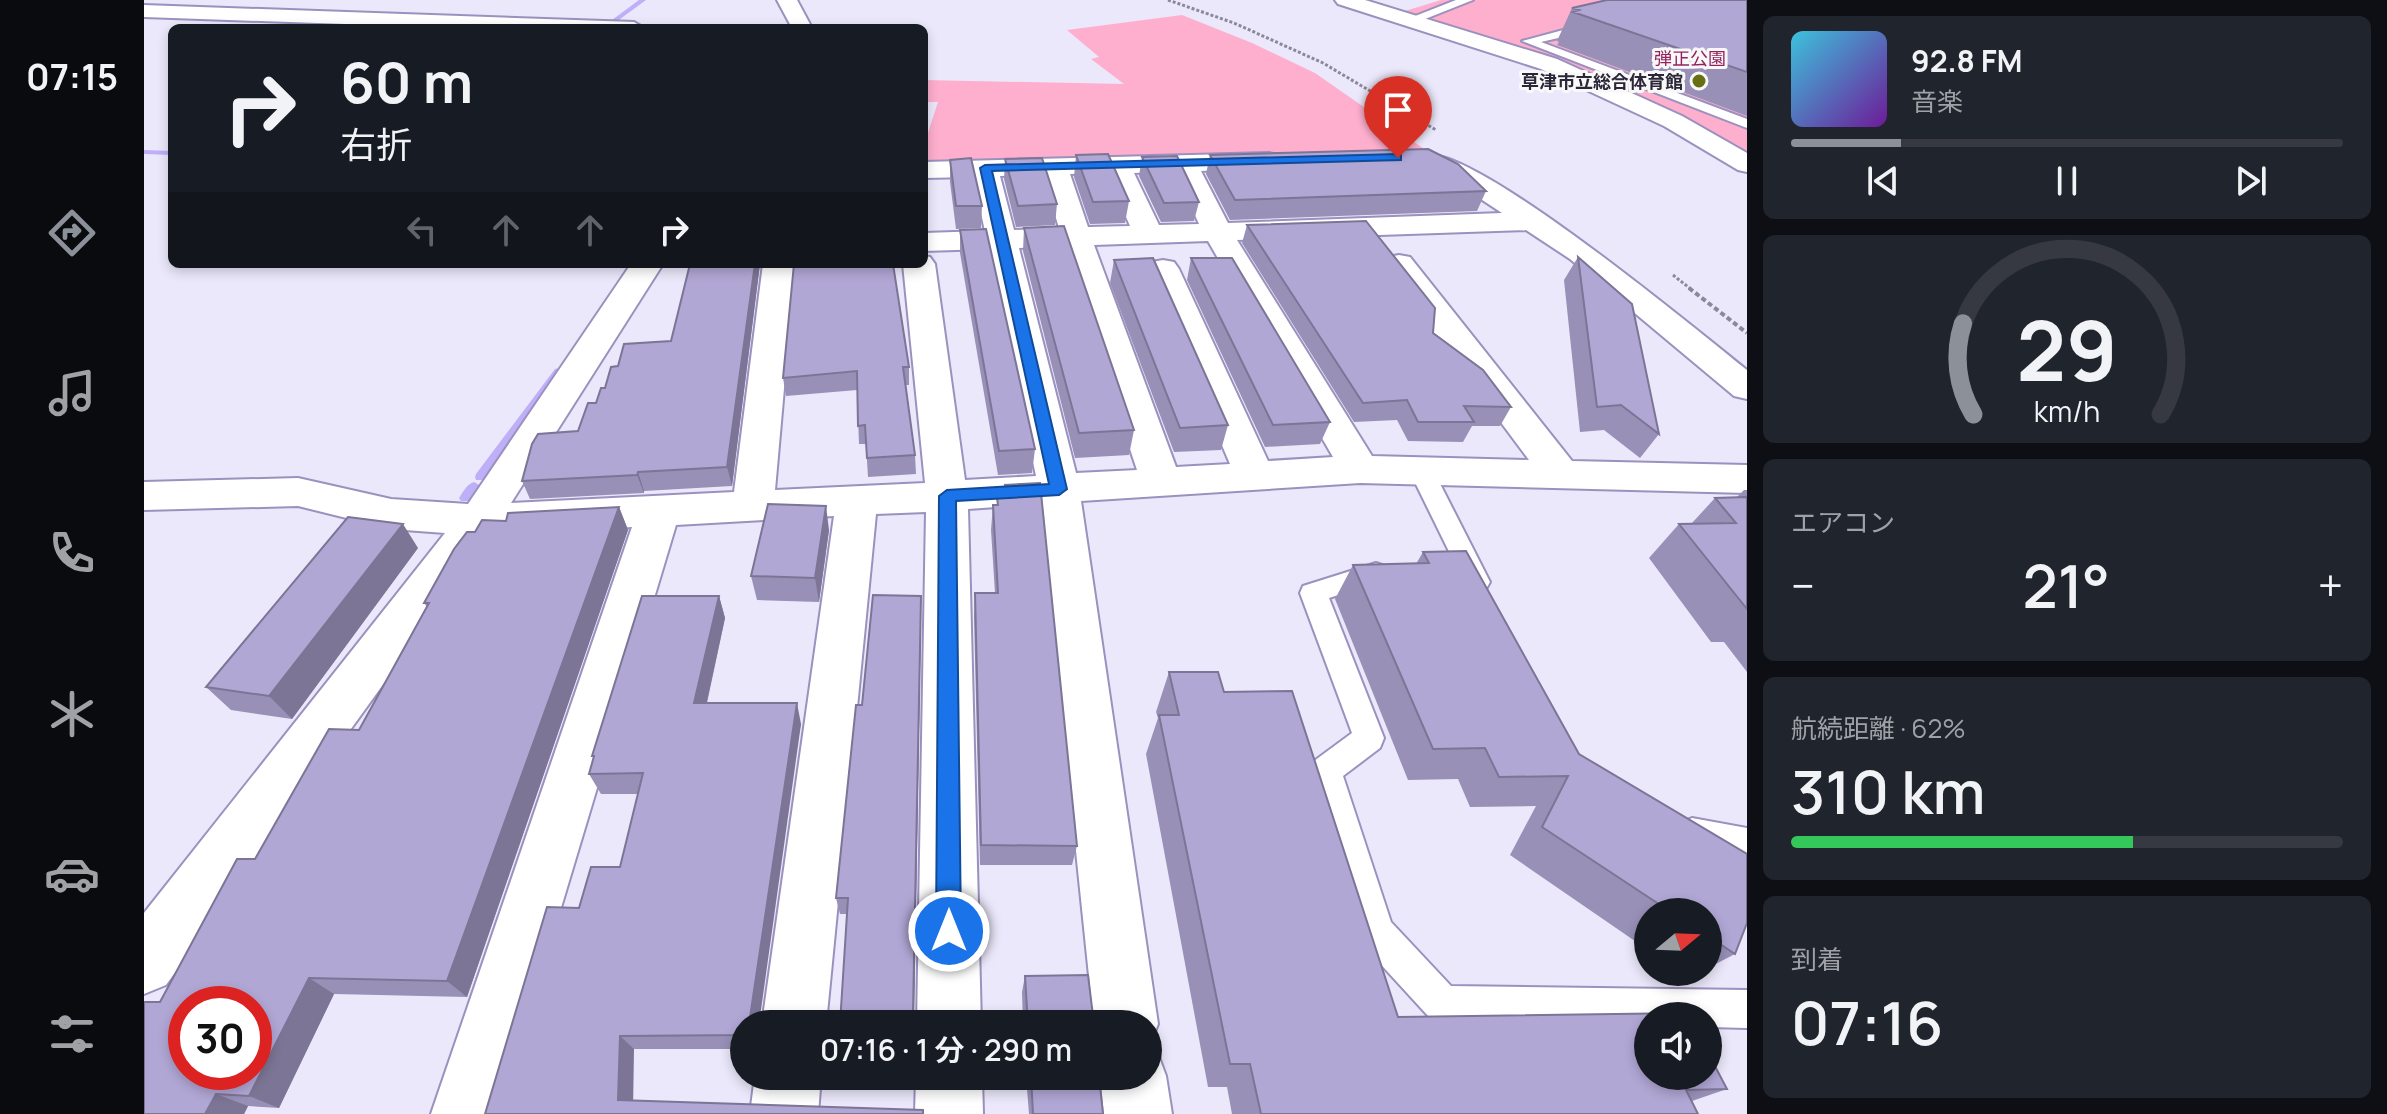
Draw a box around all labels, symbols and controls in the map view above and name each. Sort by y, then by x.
text: 92.8 FM [1911,40,2022,81]
text: 60 m [340,43,473,120]
park label: 弾正公園 [1654,46,1726,70]
text: 07:15 [26,52,118,101]
icon: right [208,56,312,160]
place label: 草津市立総合体育館 [1521,69,1683,93]
marker: 草津市立総合体育館 [1690,72,1708,90]
pin [1364,76,1432,158]
text: 音楽 [1911,83,1963,119]
icon: arrive [1376,88,1420,132]
text: 右折 [340,120,412,169]
icon: previous [1861,159,1905,203]
icon: pause [2045,159,2089,203]
icon: next [2229,159,2273,203]
icon: directions [44,205,100,261]
icon: left [400,208,444,252]
icon: ahead [484,208,528,252]
icon: ahead [568,208,612,252]
icon: right [652,208,696,252]
text: 29 [2016,291,2118,405]
icon: music [44,365,100,421]
text: km/h [2034,392,2100,431]
text: エアコン [1791,504,1895,540]
icon: phone [44,525,100,581]
text: 21° [2022,544,2110,626]
text: − [1791,555,1815,615]
text: + [2318,555,2343,615]
icon: climate [44,686,100,742]
text: 航続距離 · 62% [1791,710,1966,746]
text: 310 km [1791,750,1986,832]
icon: car [44,846,100,902]
position arrow [907,889,991,973]
north arrow [1634,898,1722,986]
map controls [1634,898,1722,1090]
text: 到着 [1791,941,1843,977]
text: 07:16 [1791,981,1943,1063]
speed limit sign: 30 [168,986,272,1090]
button: sound [1634,1002,1722,1090]
icon: filters [44,1006,100,1062]
text: 07:16 · 1 分 · 290 m [820,1029,1072,1070]

